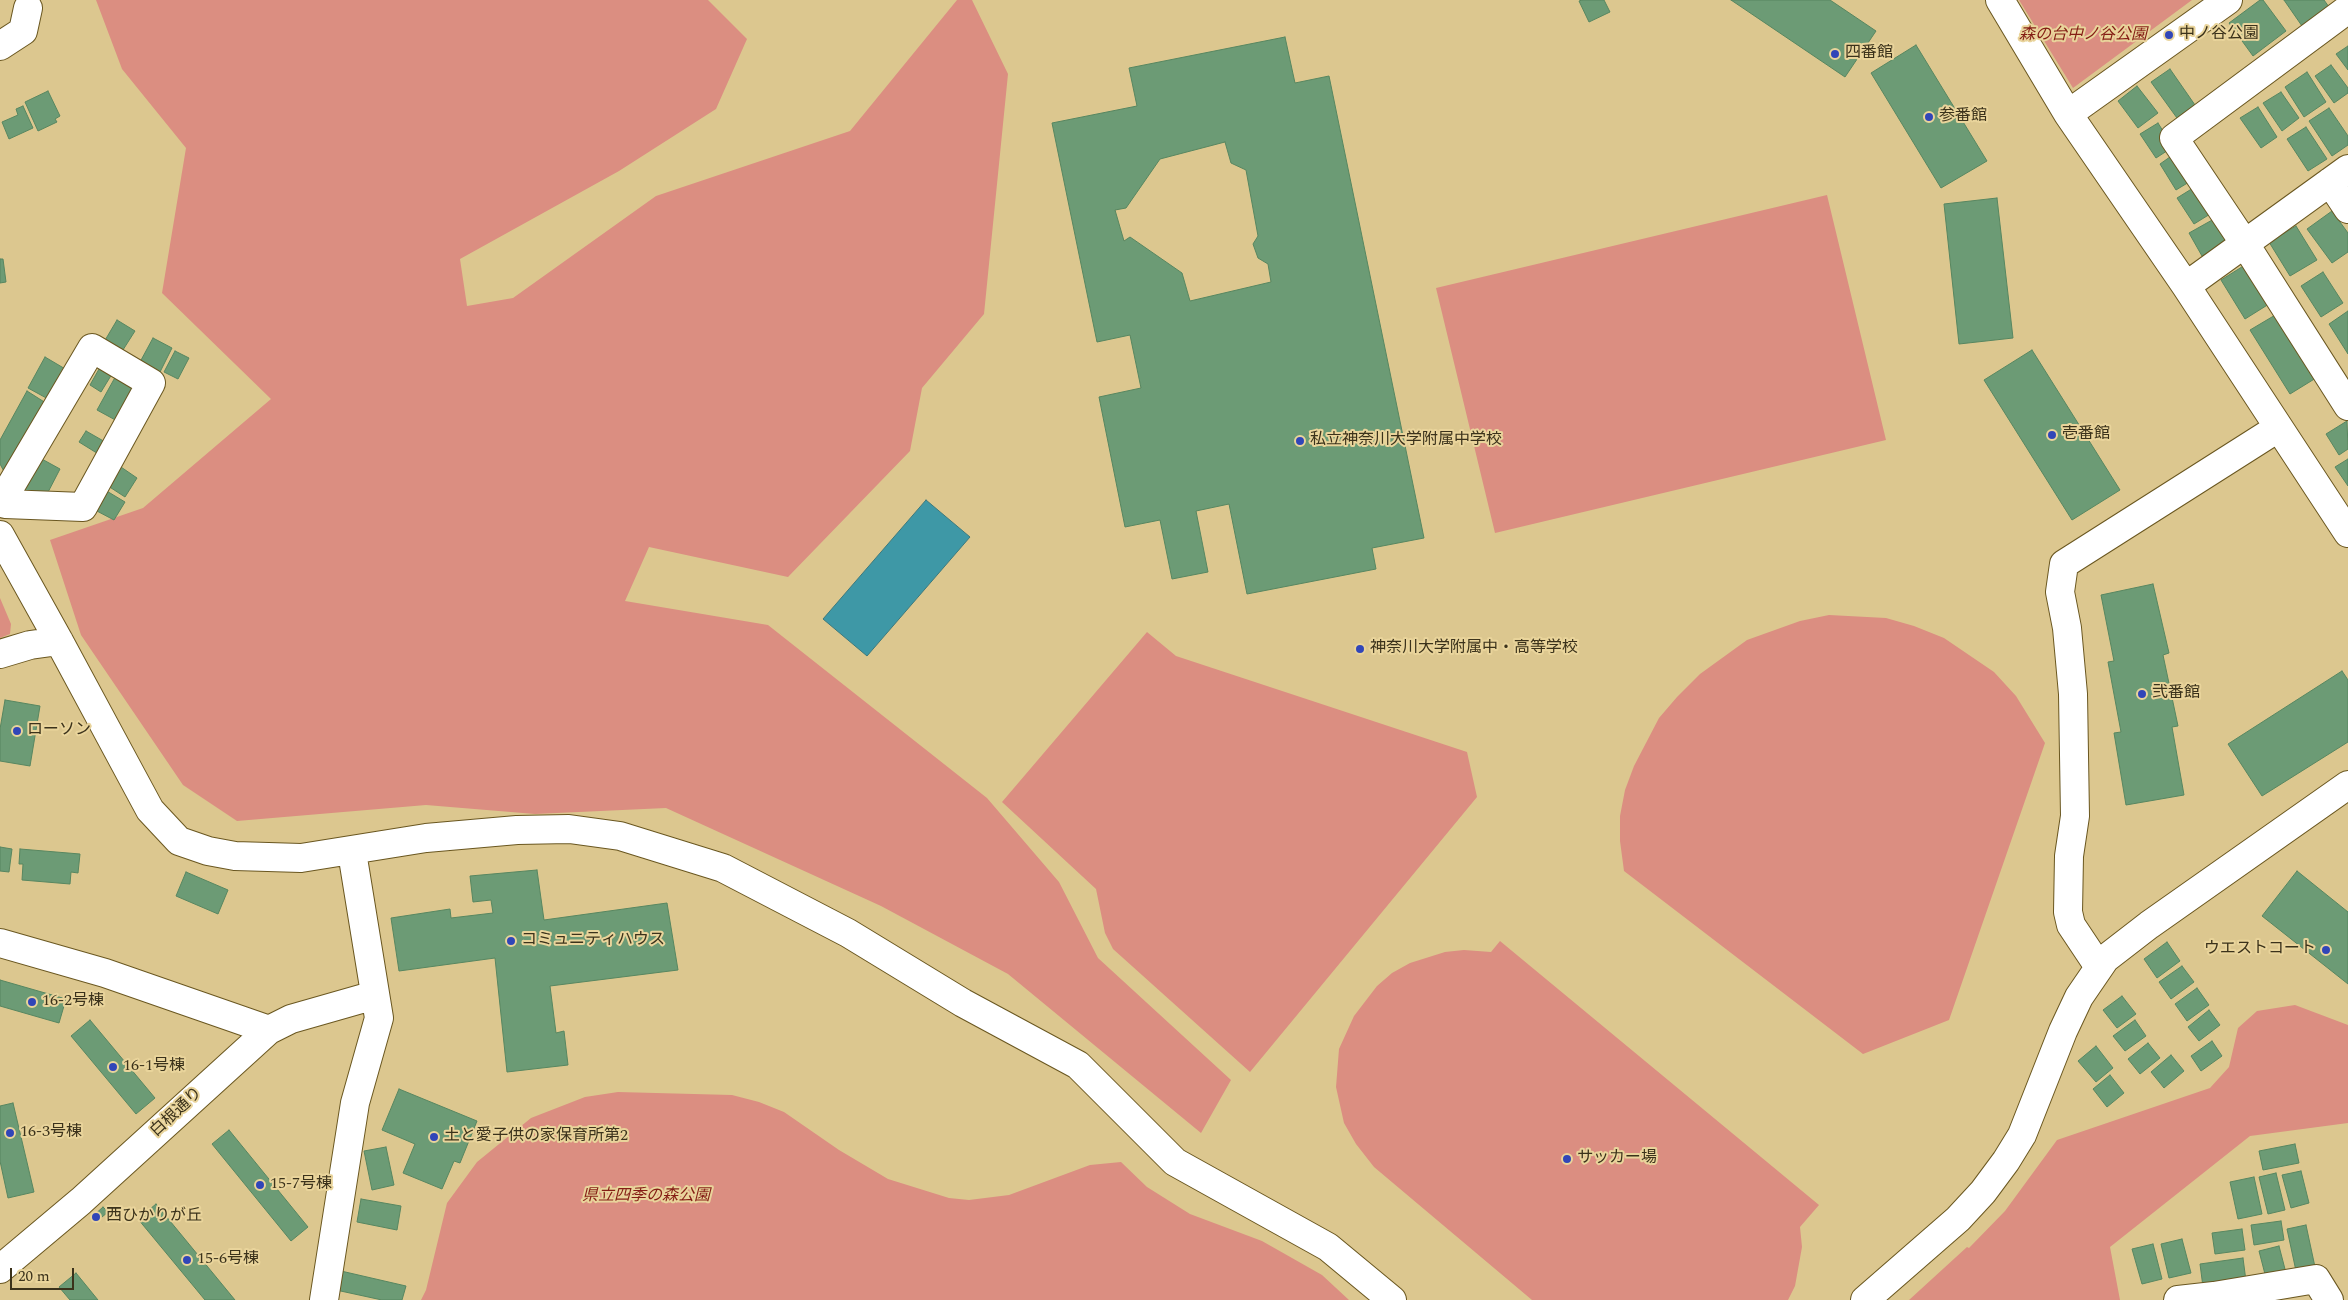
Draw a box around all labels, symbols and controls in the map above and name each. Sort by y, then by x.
place label: 中ノ谷公園 [2179,25,2259,45]
park label: 森の台中ノ谷公園 [2019,26,2147,46]
marker: 中ノ谷公園 [2163,29,2175,41]
place label: 四番館 [1845,44,1893,64]
marker: 四番館 [1829,48,1841,60]
place label: 参番館 [1939,107,1987,127]
marker: 参番館 [1923,111,1935,123]
place label: 壱番館 [2062,425,2110,445]
marker: 壱番館 [2046,429,2058,441]
place label: 私立神奈川大学附属中学校 [1310,431,1502,451]
marker: 私立神奈川大学附属中学校 [1294,435,1306,447]
place label: 神奈川大学附属中・高等学校 [1370,639,1578,659]
marker: 神奈川大学附属中・高等学校 [1354,643,1366,655]
place label: 弐番館 [2152,684,2200,704]
marker: 弐番館 [2136,688,2148,700]
place label: ローソン [27,721,91,741]
marker: ローソン [11,725,23,737]
place label: コミュニティハウス [521,931,665,951]
marker: コミュニティハウス [505,935,517,947]
place label: ウエストコート [2204,940,2316,960]
marker: ウエストコート [2320,944,2332,956]
place label: 16-2号棟 [42,992,104,1012]
marker: 16-2号棟 [26,996,38,1008]
place label: 16-1号棟 [123,1057,185,1077]
marker: 16-1号棟 [107,1061,119,1073]
street label: 白根通り [147,1084,207,1142]
place label: 16-3号棟 [20,1123,82,1143]
marker: 16-3号棟 [4,1127,16,1139]
place label: 土と愛子供の家保育所第2 [444,1127,628,1147]
marker: 土と愛子供の家保育所第2 [428,1131,440,1143]
place label: サッカー場 [1577,1149,1657,1169]
marker: サッカー場 [1561,1153,1573,1165]
place label: 15-7号棟 [270,1175,332,1195]
marker: 15-7号棟 [254,1179,266,1191]
park label: 県立四季の森公園 [582,1187,710,1207]
place label: 西ひかりが丘 [106,1207,202,1227]
marker: 西ひかりが丘 [90,1211,102,1223]
place label: 15-6号棟 [197,1250,259,1270]
marker: 15-6号棟 [181,1254,193,1266]
scale bar [12,1258,76,1290]
text: 20 m [18,1265,50,1288]

